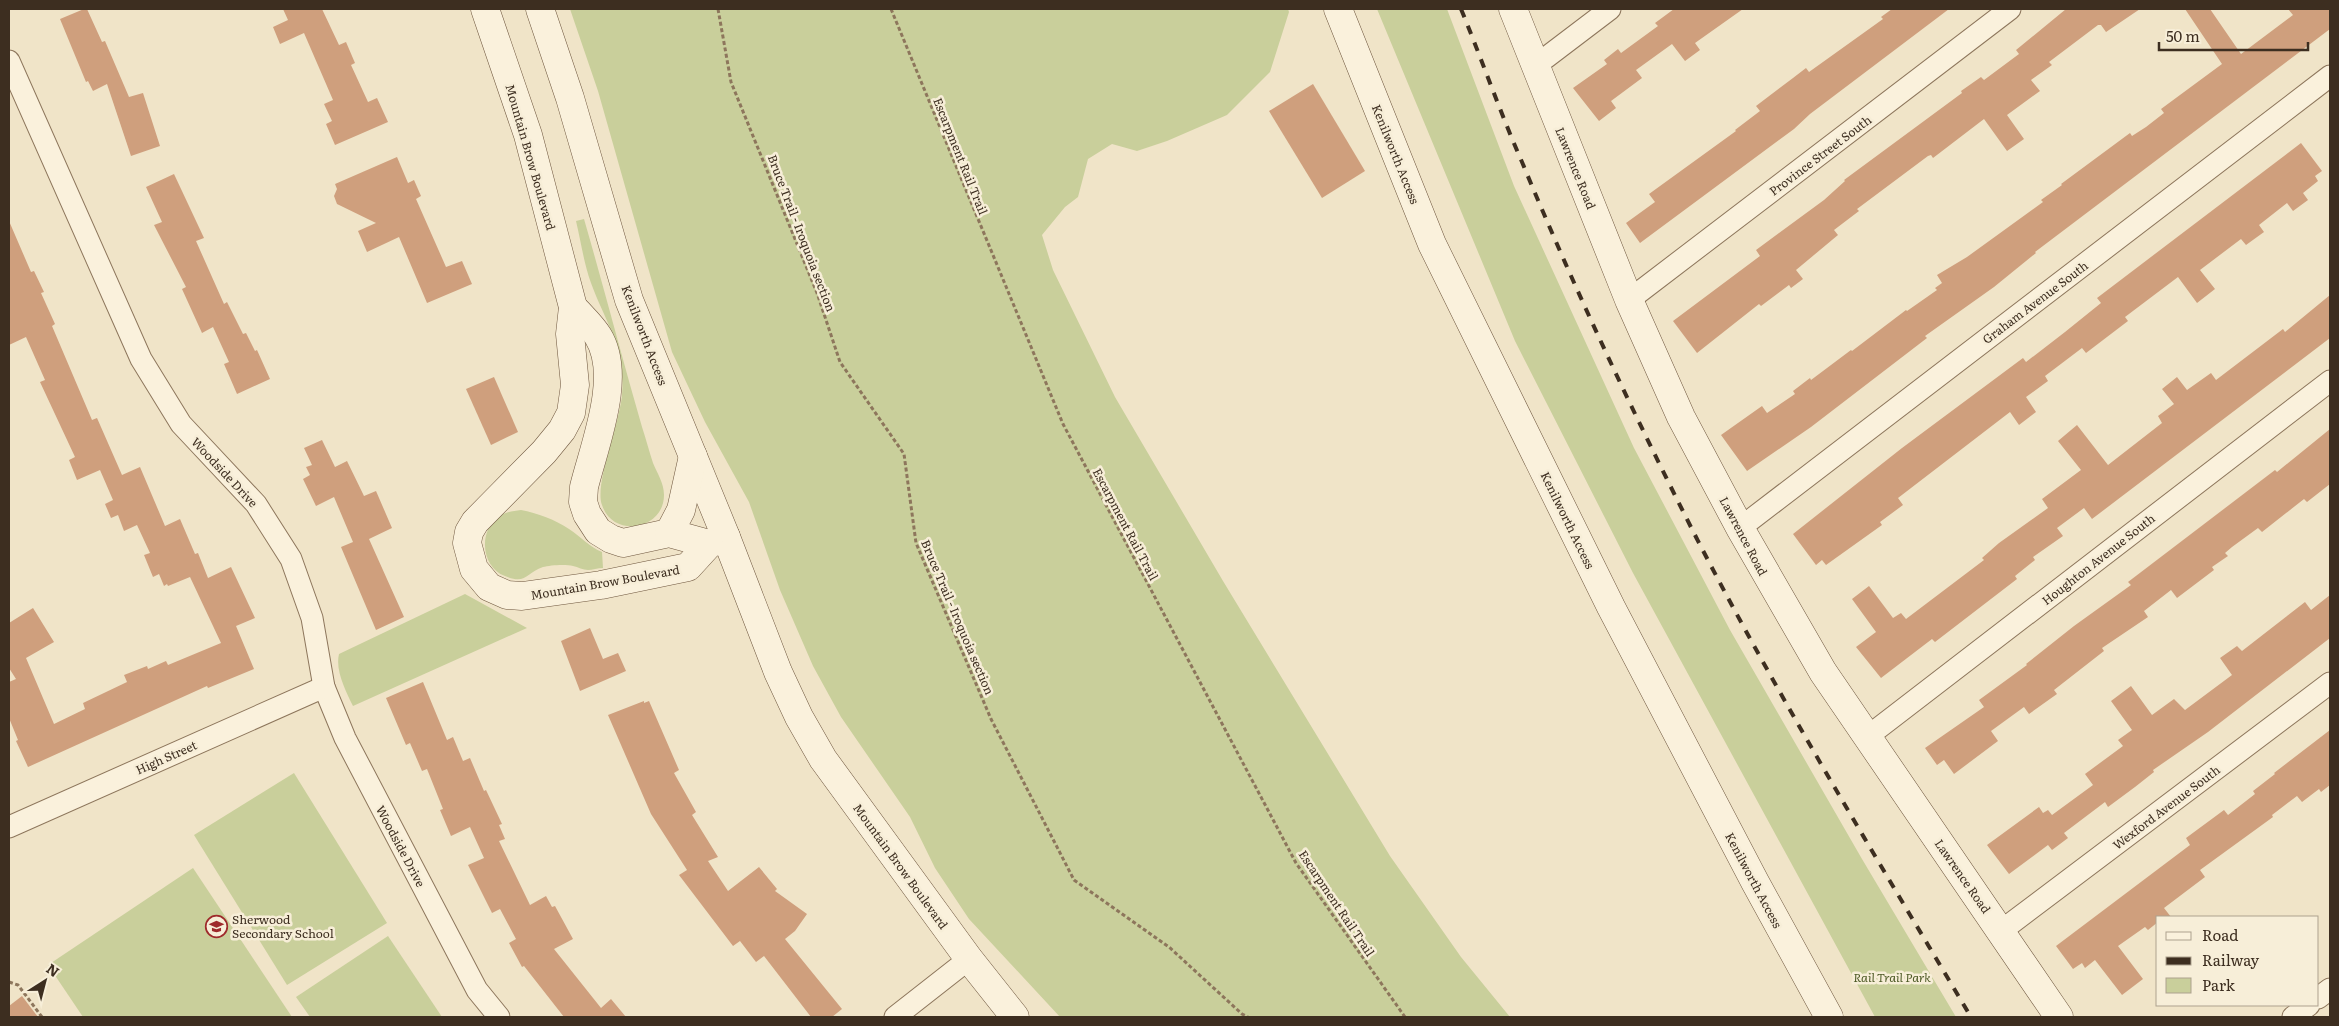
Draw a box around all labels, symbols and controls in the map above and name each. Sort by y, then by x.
scale bar [2159,20,2308,52]
text: 50 m [2166,24,2200,47]
street label: Mountain Brow Boulevard [502,82,561,233]
street label: Escarpment Rail Trail [929,95,993,217]
street label: Kenilworth Access [1368,101,1424,207]
street label: Province Street South [1765,110,1875,200]
street label: Lawrence Road [1551,124,1601,212]
street label: Bruce Trail - Iroquoia section [764,152,840,314]
street label: Graham Avenue South [1978,256,2092,348]
street label: Kenilworth Access [618,282,673,388]
street label: Woodside Drive [188,433,262,511]
street label: Escarpment Rail Trail [1089,465,1163,583]
street label: Kenilworth Access [1537,468,1600,572]
street label: Lawrence Road [1716,493,1773,579]
street label: Houghton Avenue South [2038,509,2159,609]
street label: Bruce Trail - Iroquoia section [917,537,999,697]
street label: Mountain Brow Boulevard [529,560,682,604]
street label: High Street [132,735,200,779]
street label: Wexford Avenue South [2108,761,2224,853]
street label: Mountain Brow Boulevard [849,800,953,933]
street label: Woodside Drive [372,802,430,890]
street label: Kenilworth Access [1721,829,1787,932]
street label: Lawrence Road [1931,835,1996,917]
street label: Escarpment Rail Trail [1295,846,1379,960]
place label: Sherwood Secondary School [232,910,334,942]
school or university icon: Sherwood Secondary School [204,914,228,938]
legend [2156,916,2319,1006]
text: Road [2202,923,2238,946]
text: Railway [2202,948,2260,971]
north arrow [20,956,70,1006]
text: N [43,958,64,981]
park label: Rail Trail Park [1853,968,1931,986]
text: Park [2202,973,2236,996]

